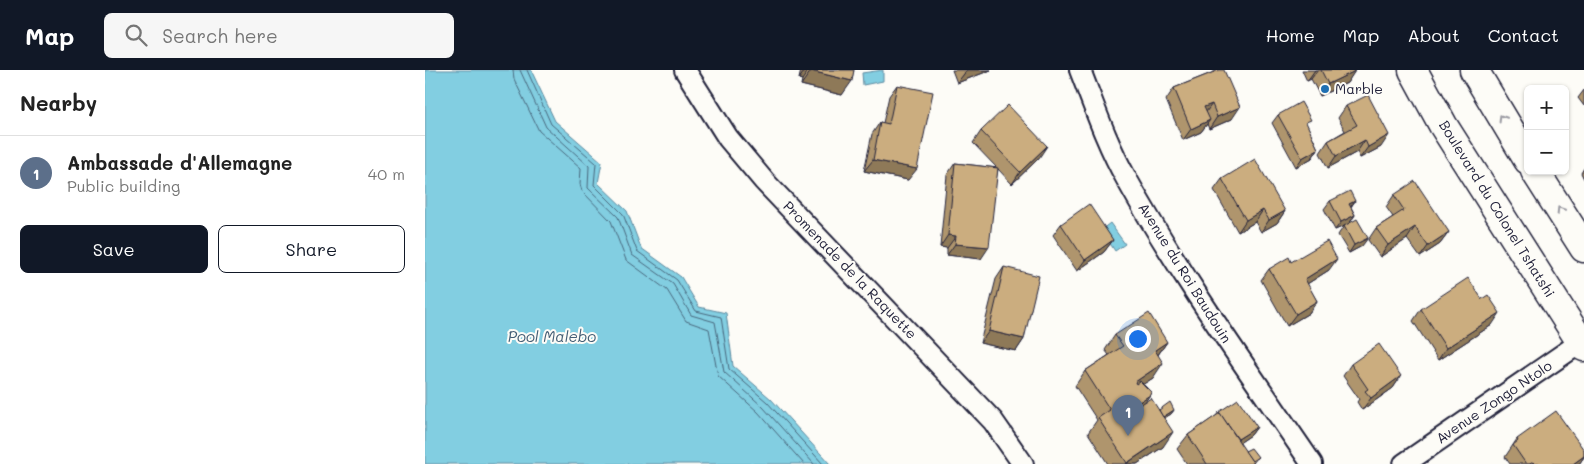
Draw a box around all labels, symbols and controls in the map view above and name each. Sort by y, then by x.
search box [104,13,454,58]
text: Map [25,20,74,51]
icon: search [122,21,150,49]
text: Search here [162,23,278,48]
text: Home [1266,23,1315,47]
text: Map [1343,23,1379,47]
text: About [1407,23,1460,47]
text: Contact [1488,23,1559,47]
place label: Marble [1335,79,1383,98]
marker: Marble [1319,83,1331,95]
map controls [1524,85,1569,175]
button: + [1524,85,1569,130]
text: Nearby [20,89,97,116]
one-way arrow [1498,115,1508,124]
street label: Boulevard du Colonel Tshatshi [1435,117,1560,301]
button: − [1524,130,1569,175]
text: Ambassade d'Allemagne [67,150,292,175]
text: 1 [32,163,40,184]
text: 40 m [368,163,405,184]
text: Public building [67,175,180,196]
street label: Promenade de la Raquette [779,197,921,343]
street label: Avenue du Roi Baudouin [1134,199,1236,346]
one-way arrow [1556,206,1566,215]
button: Save [20,225,208,273]
button: Share [218,225,405,273]
water label: Pool Malebo [508,326,596,346]
your location [1125,326,1151,352]
street label: Avenue Zongo Ntolo [1432,356,1555,447]
pin: 1 [1112,395,1144,436]

